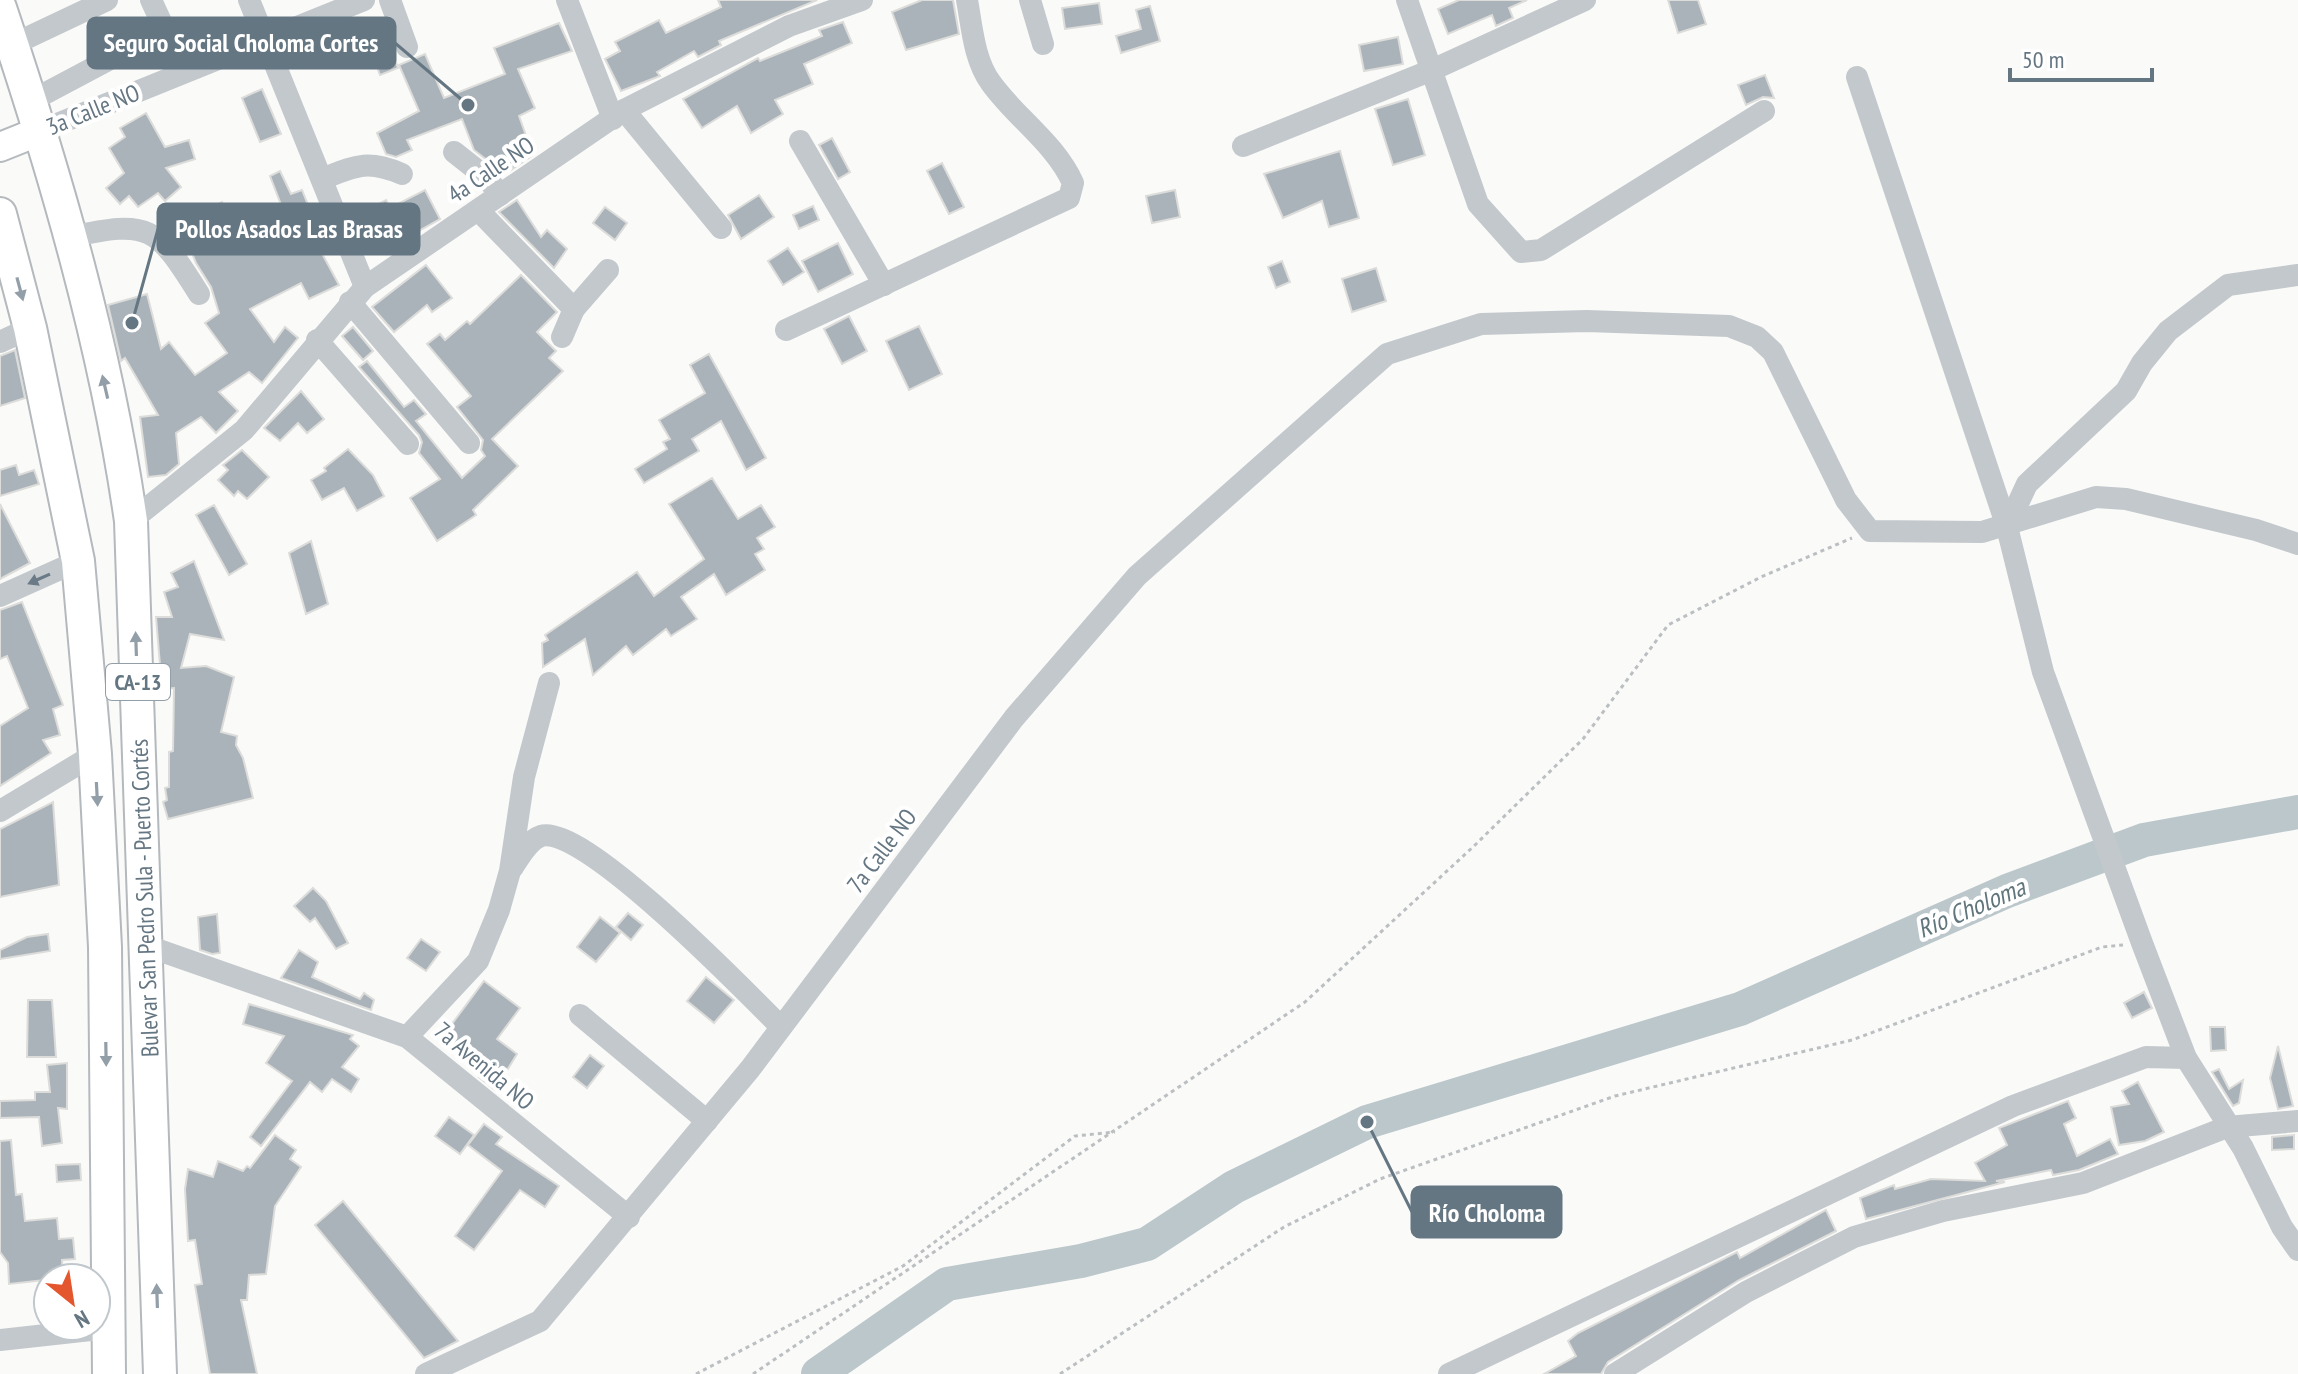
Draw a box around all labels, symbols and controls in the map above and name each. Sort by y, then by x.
callout: Seguro Social Choloma Cortes [88,18,395,68]
text: Seguro Social Choloma Cortes [104,26,378,59]
scale bar [2010,32,2152,82]
text: 50 m [2022,44,2064,75]
street label: 3a Calle NO [42,77,144,142]
street label: 4a Calle NO [441,129,540,210]
callout: Pollos Asados Las Brasas [158,204,419,254]
text: Pollos Asados Las Brasas [175,212,403,245]
one-way arrow [14,278,27,302]
one-way arrow [99,374,111,399]
one-way arrow [27,572,51,586]
one-way arrow [130,631,143,656]
road number: CA-13 [106,664,170,700]
street label: Bulevar San Pedro Sula - Puerto Cortés [123,738,166,1058]
one-way arrow [91,782,104,807]
street label: 7a Calle NO [840,802,923,899]
water label: Río Choloma [1912,869,2031,945]
street label: 7a Avenida NO [428,1015,541,1116]
one-way arrow [100,1042,112,1067]
callout: Río Choloma [1412,1187,1561,1237]
text: Río Choloma [1429,1196,1545,1229]
north arrow [32,1262,112,1342]
one-way arrow [151,1283,164,1308]
text: N [70,1304,94,1334]

